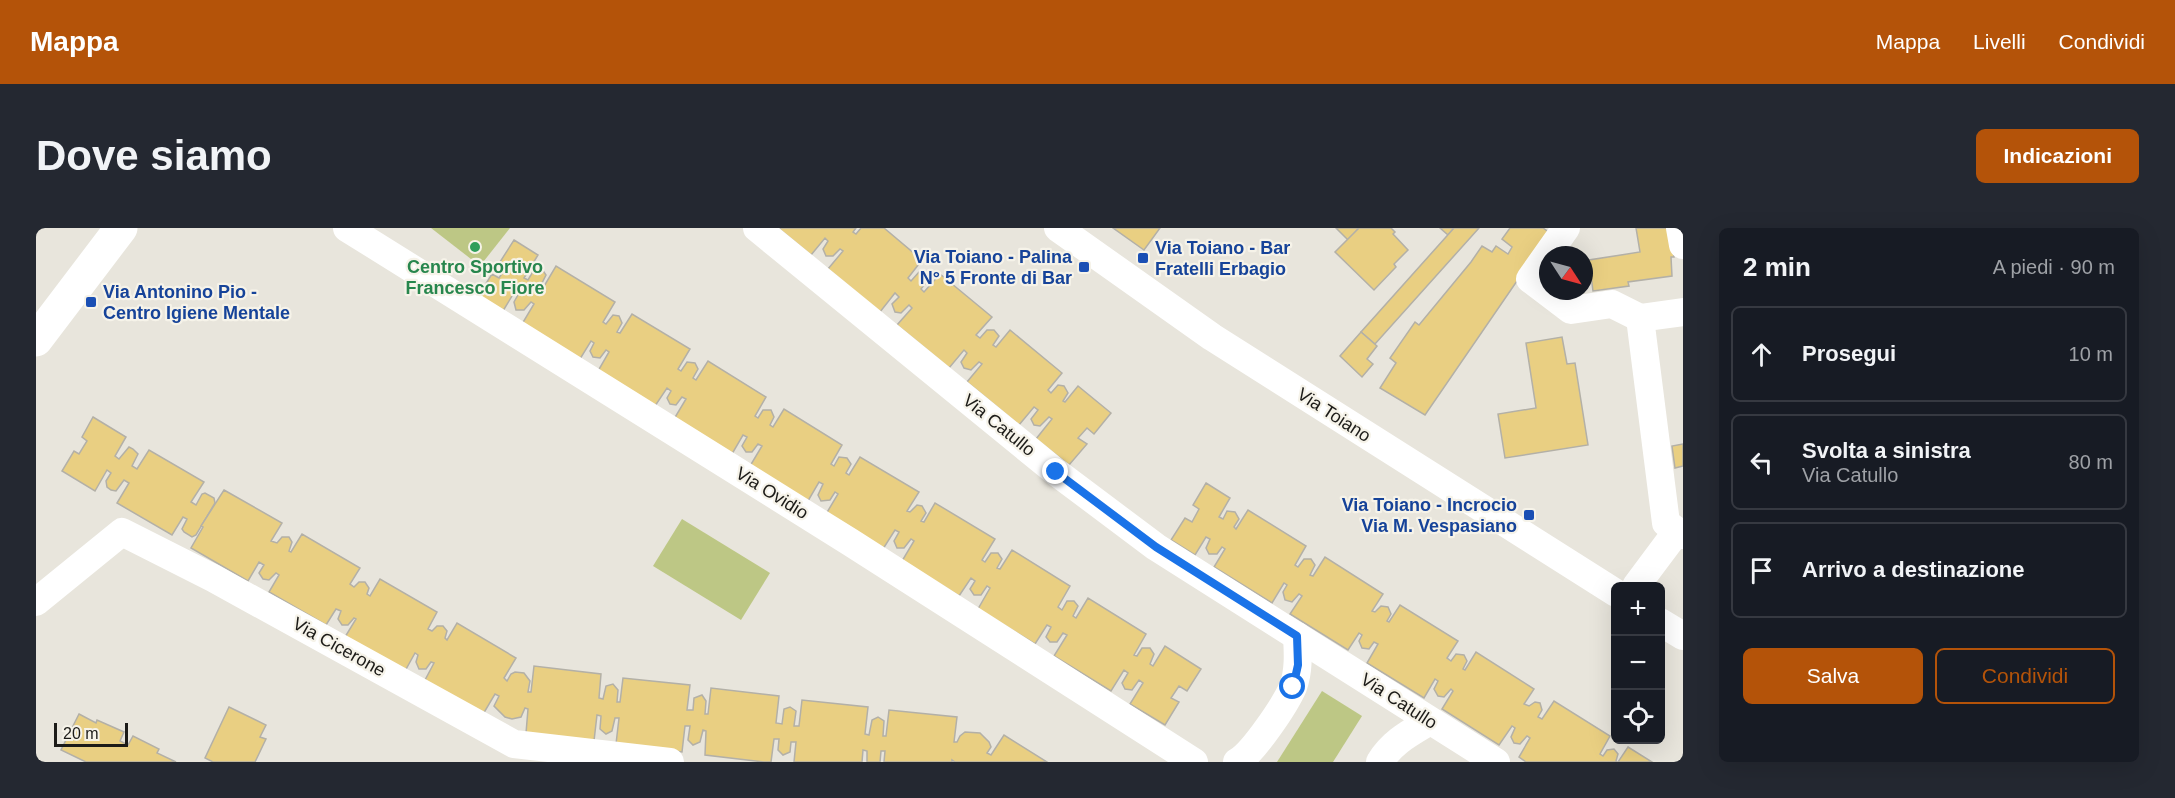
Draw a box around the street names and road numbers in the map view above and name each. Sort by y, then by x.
street label: Via Toiano [1294,384,1374,446]
street label: Via Catullo [959,390,1039,460]
street label: Via Ovidio [732,463,812,523]
street label: Via Cicerone [289,613,389,681]
street label: Via Catullo [1357,669,1441,733]

